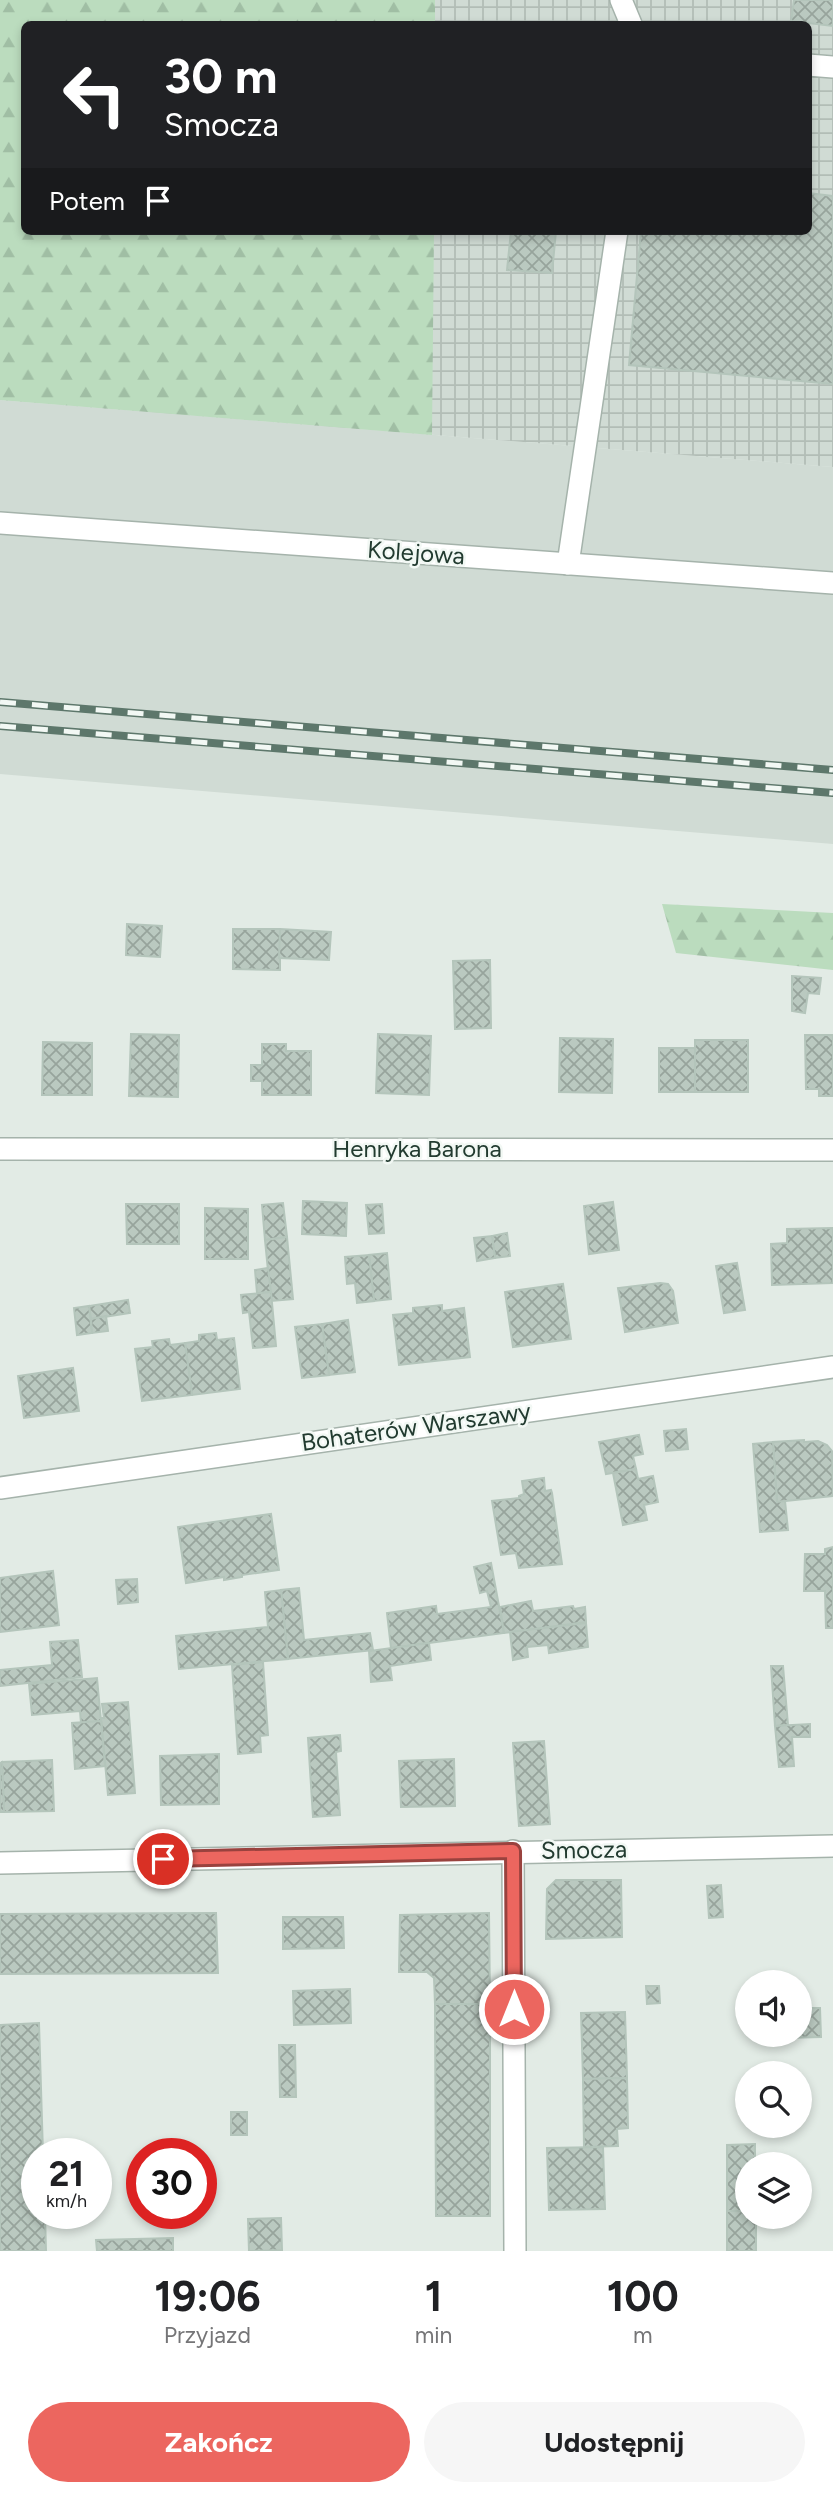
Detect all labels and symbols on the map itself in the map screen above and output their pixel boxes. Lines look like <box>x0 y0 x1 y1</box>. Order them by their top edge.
street label: Kolejowa <box>366 535 466 570</box>
street label: Henryka Barona <box>332 1134 502 1163</box>
street label: Bohaterów Warszawy <box>299 1396 533 1457</box>
pin <box>133 1829 193 1889</box>
street label: Smocza <box>541 1834 627 1865</box>
position arrow <box>477 1972 551 2046</box>
speed limit sign: 30 <box>126 2138 217 2229</box>

